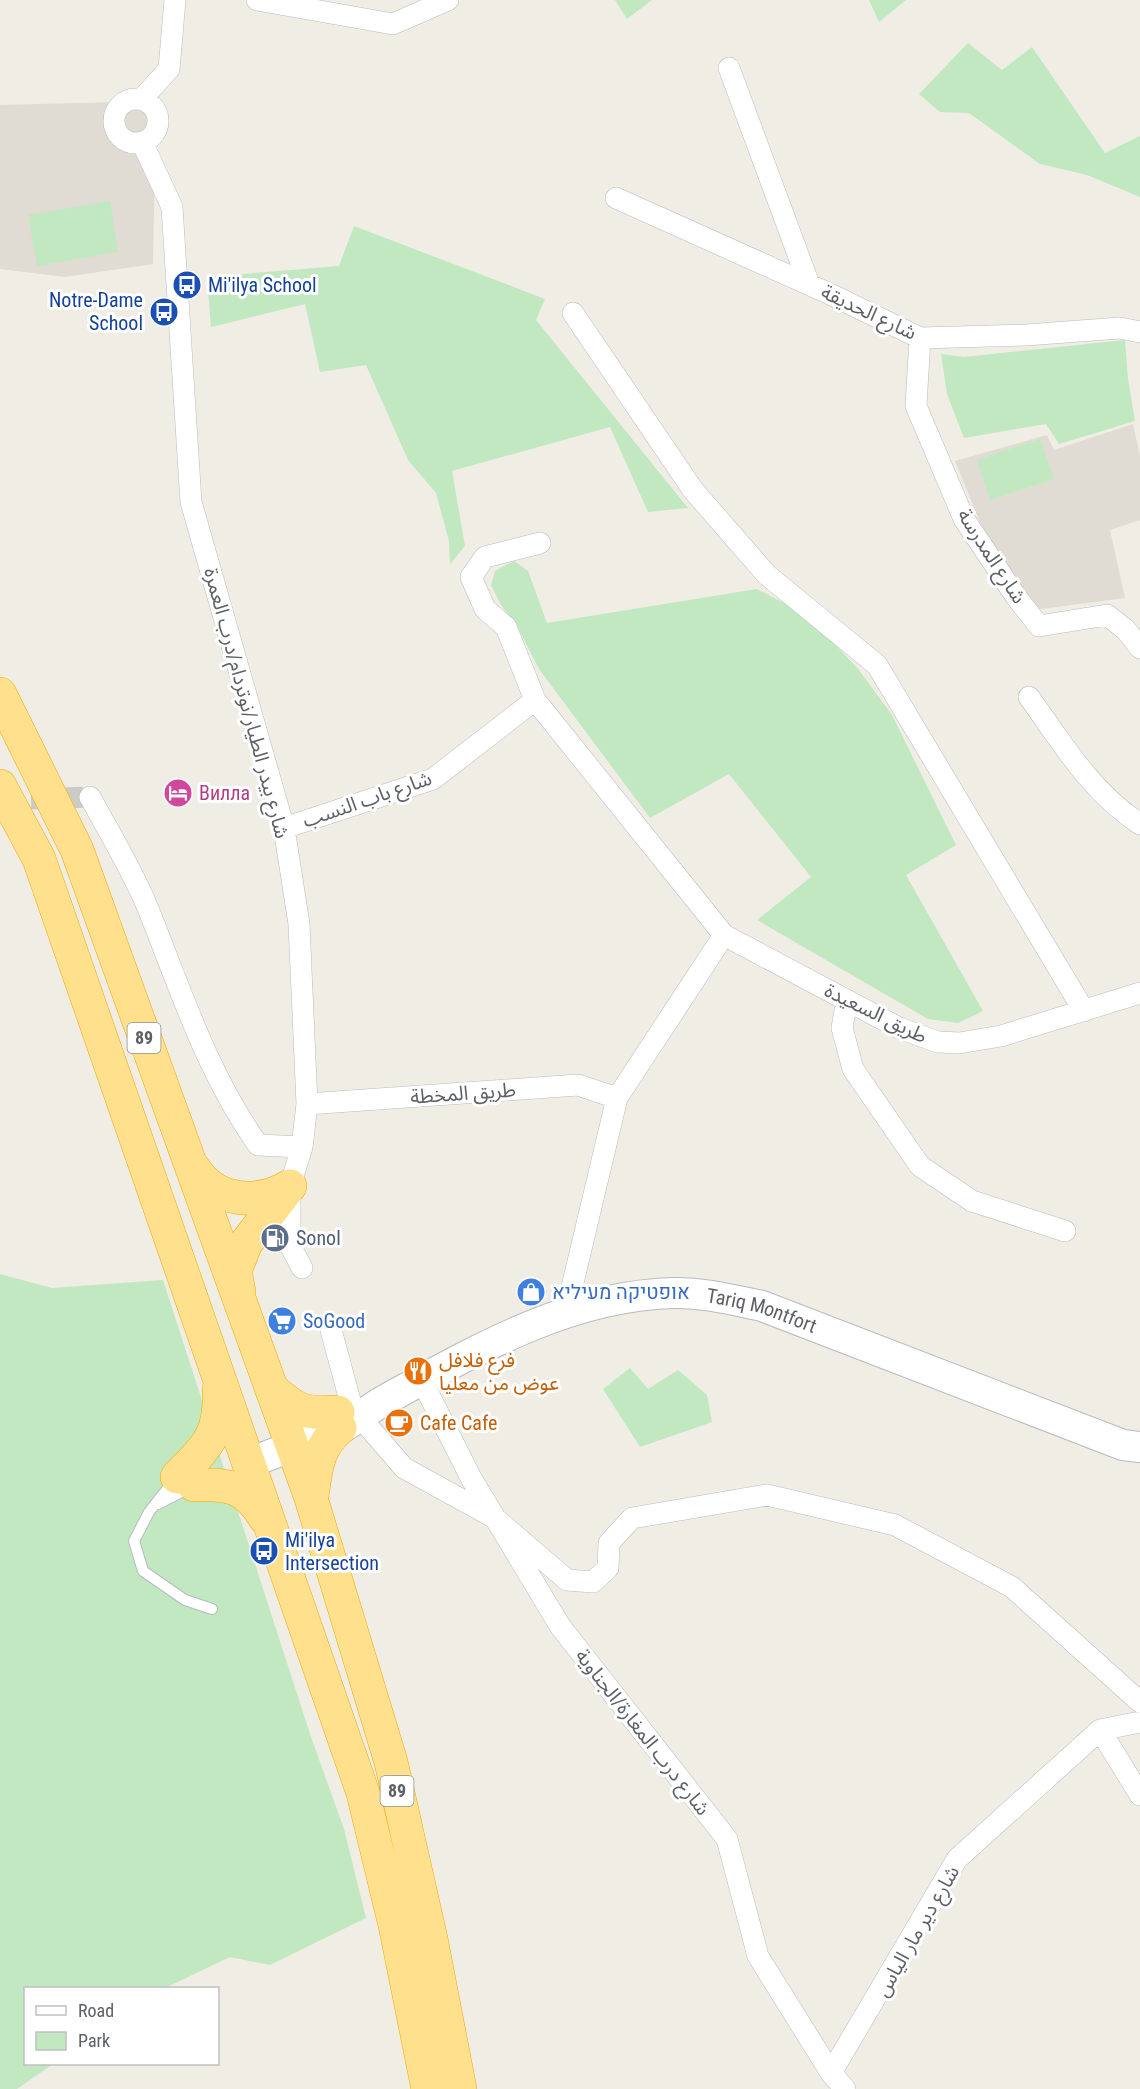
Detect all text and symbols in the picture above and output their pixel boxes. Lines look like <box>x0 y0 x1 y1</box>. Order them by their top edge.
bus stop icon: Mi'ilya School <box>171 269 203 301</box>
place label: Mi'ilya School <box>208 273 317 297</box>
street label: شارع الحديقة <box>816 279 921 347</box>
place label: Notre-Dame School <box>49 288 143 335</box>
bus stop icon: Notre-Dame School <box>148 296 180 328</box>
street label: شارع المدرسة <box>950 504 1031 609</box>
street label: شارع بيدر الطيار/نوتردام/درب العمرة <box>196 565 295 842</box>
street label: شارع باب النسب <box>299 766 436 835</box>
hotel icon: Вилла <box>162 777 194 809</box>
place label: Вилла <box>199 781 250 805</box>
street label: طريق السعيدة <box>820 978 931 1049</box>
road number: 89 <box>128 1023 160 1053</box>
street label: طريق المخطة <box>409 1077 517 1110</box>
fuel station icon: Sonol <box>259 1222 291 1254</box>
place label: Sonol <box>296 1226 341 1250</box>
shop icon: אופטיקה מעיליא <box>515 1276 547 1308</box>
place label: אופטיקה מעיליא <box>552 1280 690 1304</box>
street label: Tariq Montfort <box>705 1283 820 1338</box>
supermarket icon: SoGood <box>266 1305 298 1337</box>
place label: SoGood <box>303 1309 365 1333</box>
place label: فرع فلافل عوض من معليا <box>439 1348 559 1395</box>
restaurant icon: فرع فلافل عوض من معليا <box>402 1355 434 1387</box>
cafe icon: Cafe Cafe <box>383 1407 415 1439</box>
place label: Cafe Cafe <box>420 1411 497 1435</box>
place label: Mi'ilya Intersection <box>285 1528 379 1575</box>
bus stop icon: Mi'ilya Intersection <box>248 1535 280 1567</box>
street label: شارع درب المغارة/الجناوية <box>568 1644 715 1822</box>
road number: 89 <box>380 1776 414 1806</box>
street label: شارع دير مار الياس <box>870 1861 967 2002</box>
legend <box>24 1987 219 2065</box>
text: Road <box>78 2000 114 2021</box>
text: Park <box>78 2030 110 2051</box>

